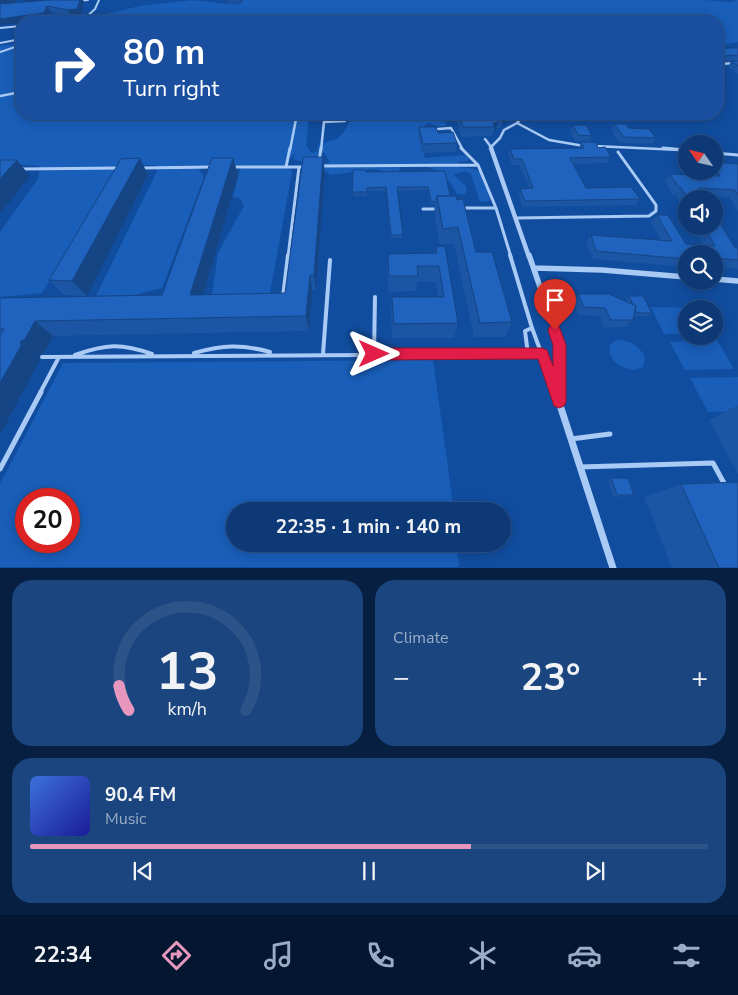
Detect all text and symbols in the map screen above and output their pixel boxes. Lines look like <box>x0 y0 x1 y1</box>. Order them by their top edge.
text: 80 m <box>123 29 205 76</box>
icon: right <box>40 35 105 100</box>
text: Turn right <box>123 74 219 104</box>
north arrow <box>678 135 722 180</box>
map controls <box>678 135 723 345</box>
button: sound <box>678 190 723 235</box>
button: search <box>678 245 723 290</box>
pin <box>534 279 576 330</box>
icon: arrive <box>541 286 569 314</box>
button: layers <box>678 300 723 345</box>
position arrow <box>347 327 399 379</box>
speed limit sign: 20 <box>15 488 80 553</box>
text: 22:35 · 1 min · 140 m <box>276 514 461 540</box>
text: Climate <box>393 627 448 649</box>
text: 13 <box>156 636 219 707</box>
text: 23° <box>520 652 581 703</box>
text: − <box>393 659 410 697</box>
text: + <box>691 659 708 697</box>
text: km/h <box>168 697 207 721</box>
text: 90.4 FM <box>105 782 176 808</box>
text: Music <box>105 808 146 830</box>
icon: previous <box>129 857 157 885</box>
icon: pause <box>355 857 383 885</box>
icon: next <box>581 857 609 885</box>
icon: directions <box>159 938 194 973</box>
icon: music <box>261 938 296 973</box>
icon: phone <box>363 938 398 973</box>
icon: climate <box>465 938 500 973</box>
icon: car <box>567 938 602 973</box>
icon: filters <box>669 938 704 973</box>
text: 22:34 <box>34 940 92 970</box>

